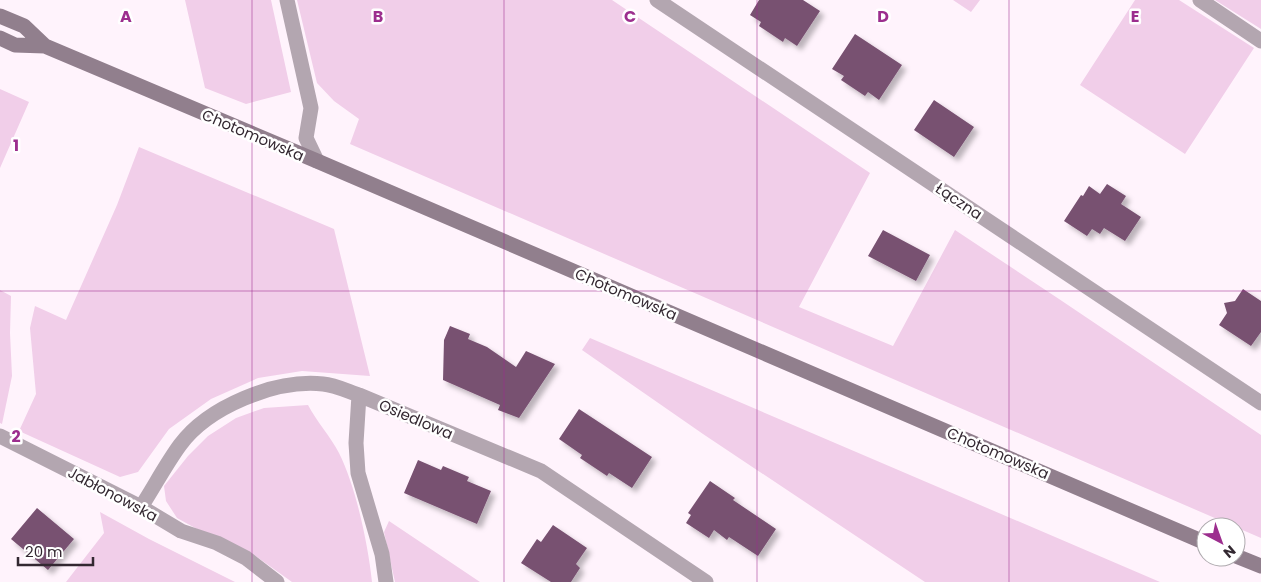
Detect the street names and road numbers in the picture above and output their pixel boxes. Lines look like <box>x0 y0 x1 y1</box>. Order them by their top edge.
street label: Chotomowska <box>199 104 307 166</box>
street label: Łączna <box>931 178 987 224</box>
street label: Chotomowska <box>572 263 680 325</box>
street label: Osiedlowa <box>376 394 456 444</box>
street label: Chotomowska <box>944 422 1052 484</box>
street label: Jabłonowska <box>64 462 162 526</box>

